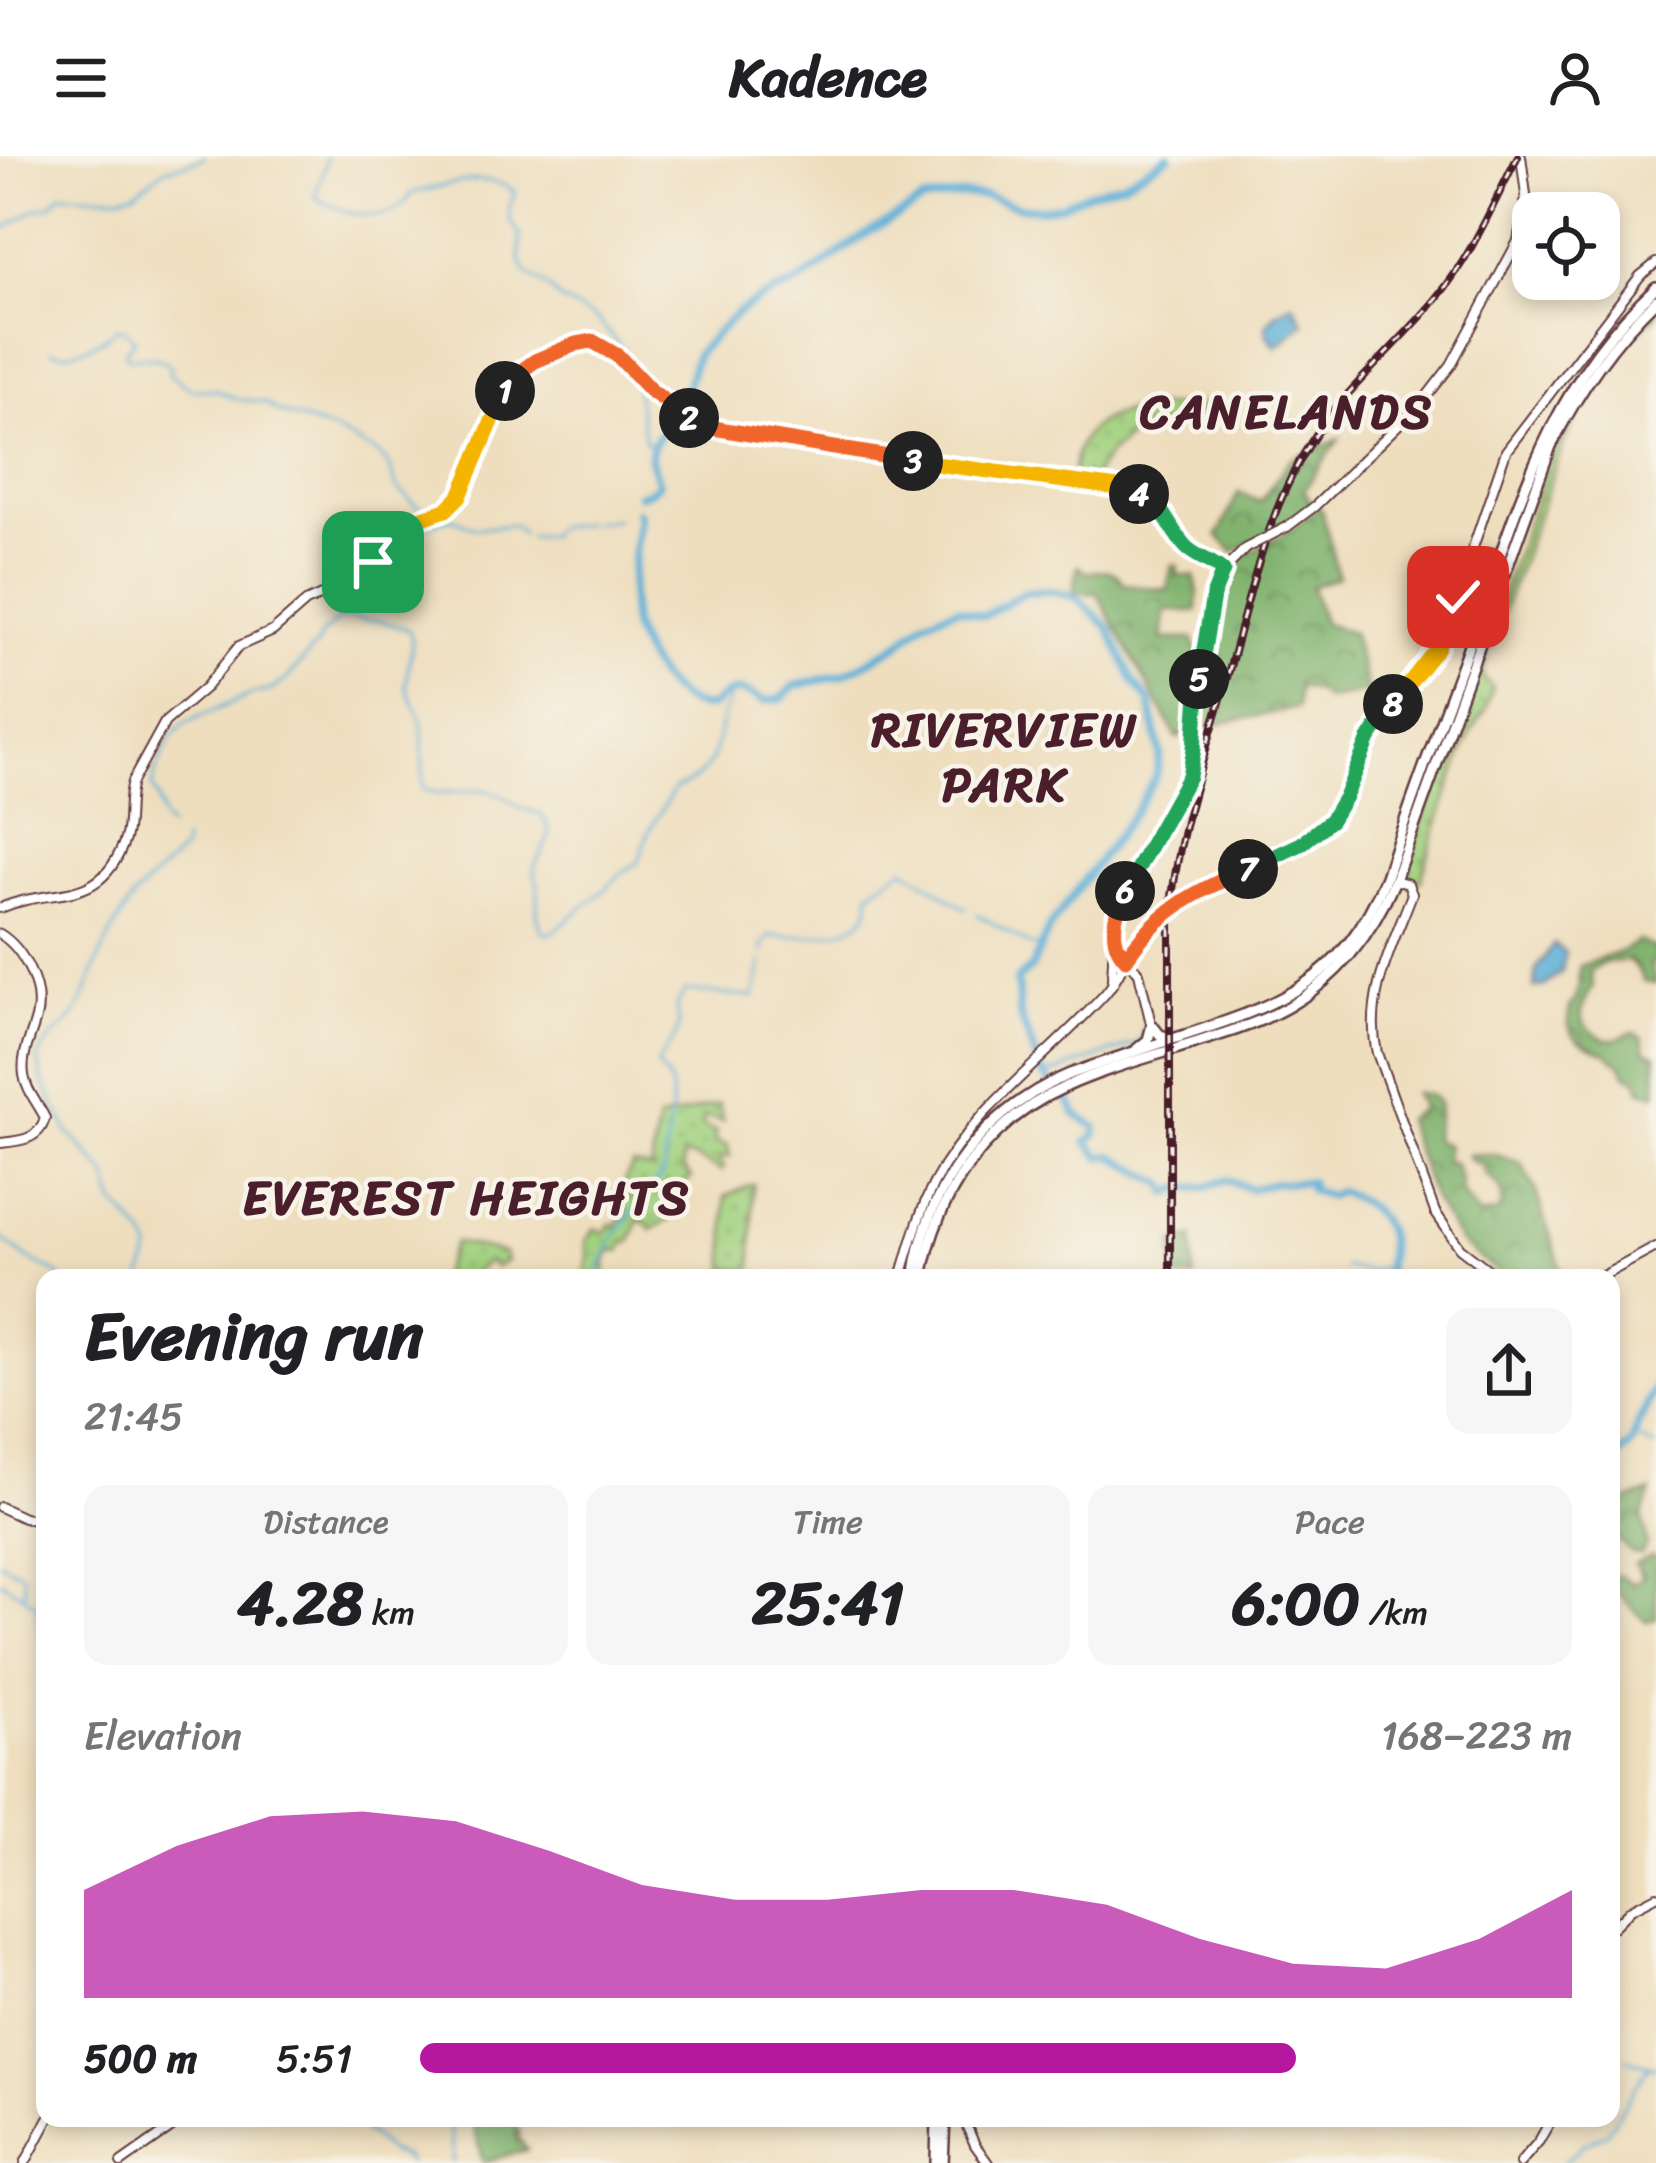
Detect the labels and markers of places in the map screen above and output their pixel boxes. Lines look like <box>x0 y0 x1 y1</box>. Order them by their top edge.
pin: 1 <box>475 361 535 421</box>
pin: 2 <box>659 388 719 448</box>
pin: 3 <box>883 431 943 491</box>
pin: 4 <box>1109 464 1169 524</box>
pin <box>322 511 424 613</box>
pin <box>1407 546 1509 648</box>
pin: 5 <box>1169 649 1229 709</box>
pin: 8 <box>1363 674 1423 734</box>
pin: 7 <box>1218 839 1278 899</box>
pin: 6 <box>1095 861 1155 921</box>

